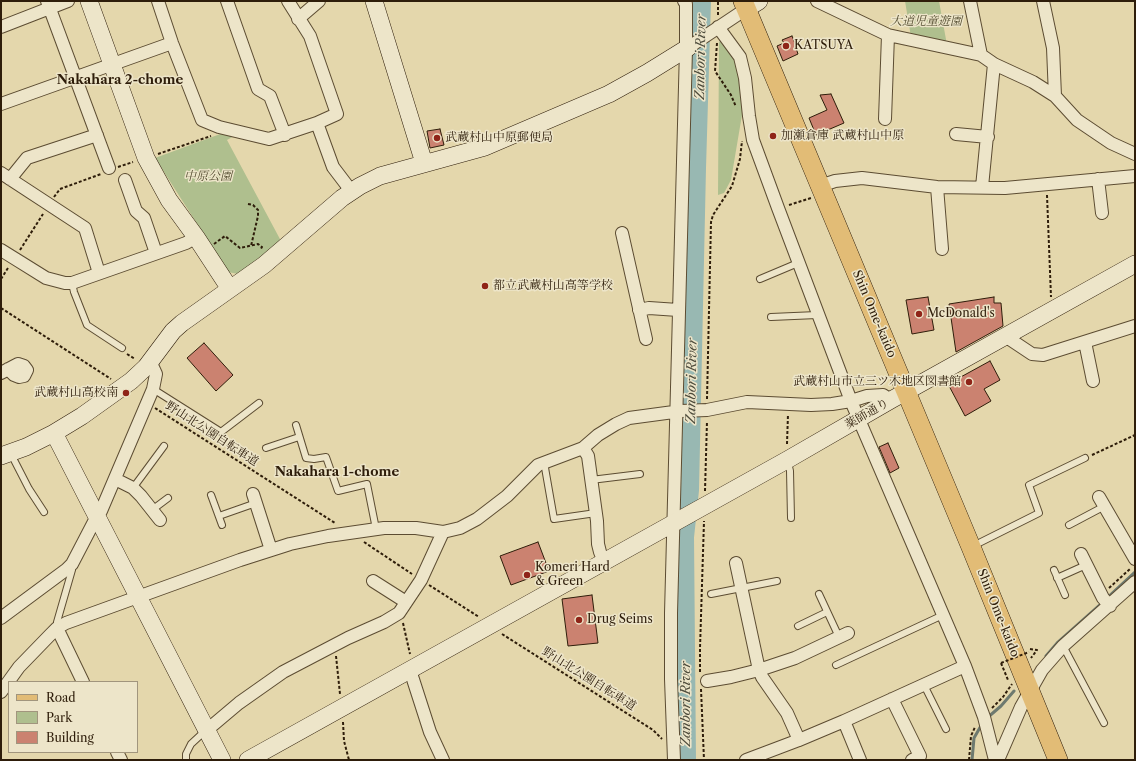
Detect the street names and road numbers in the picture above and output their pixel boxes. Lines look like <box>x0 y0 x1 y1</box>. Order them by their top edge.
street label: Shin Ome-kaido <box>849 268 899 360</box>
street label: 薬師通り <box>843 396 891 432</box>
street label: 野山北公園自転車道 <box>163 399 261 469</box>
street label: Shin Ome-kaido <box>974 567 1022 659</box>
street label: 野山北公園自転車道 <box>539 644 639 714</box>

